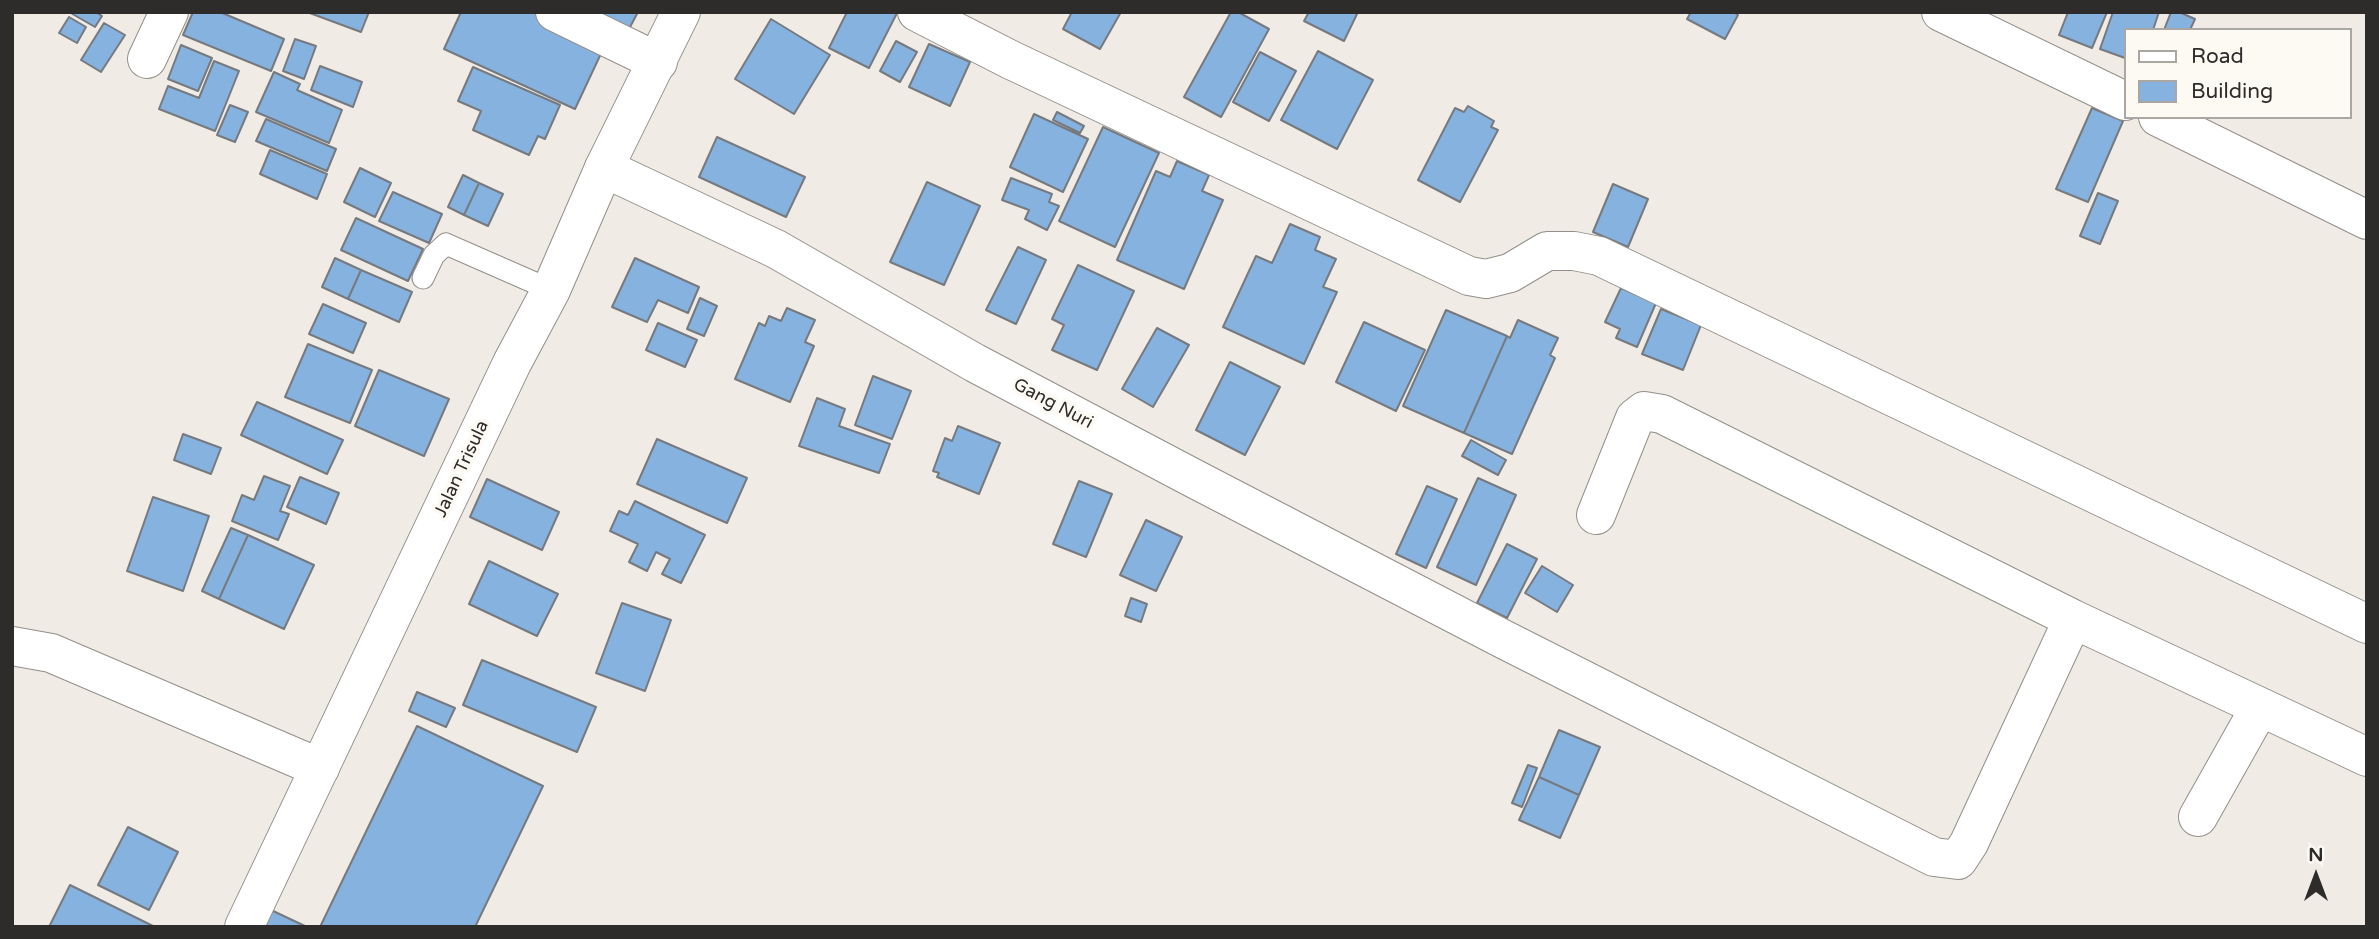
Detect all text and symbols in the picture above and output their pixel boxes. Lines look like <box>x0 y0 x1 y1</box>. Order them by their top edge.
legend <box>2124 28 2351 119</box>
text: Road <box>2191 44 2244 69</box>
text: Building <box>2191 79 2273 104</box>
street label: Gang Nuri <box>1009 374 1097 434</box>
street label: Jalan Trisula <box>430 417 494 521</box>
north arrow <box>2281 841 2351 911</box>
text: N <box>2308 844 2324 866</box>

